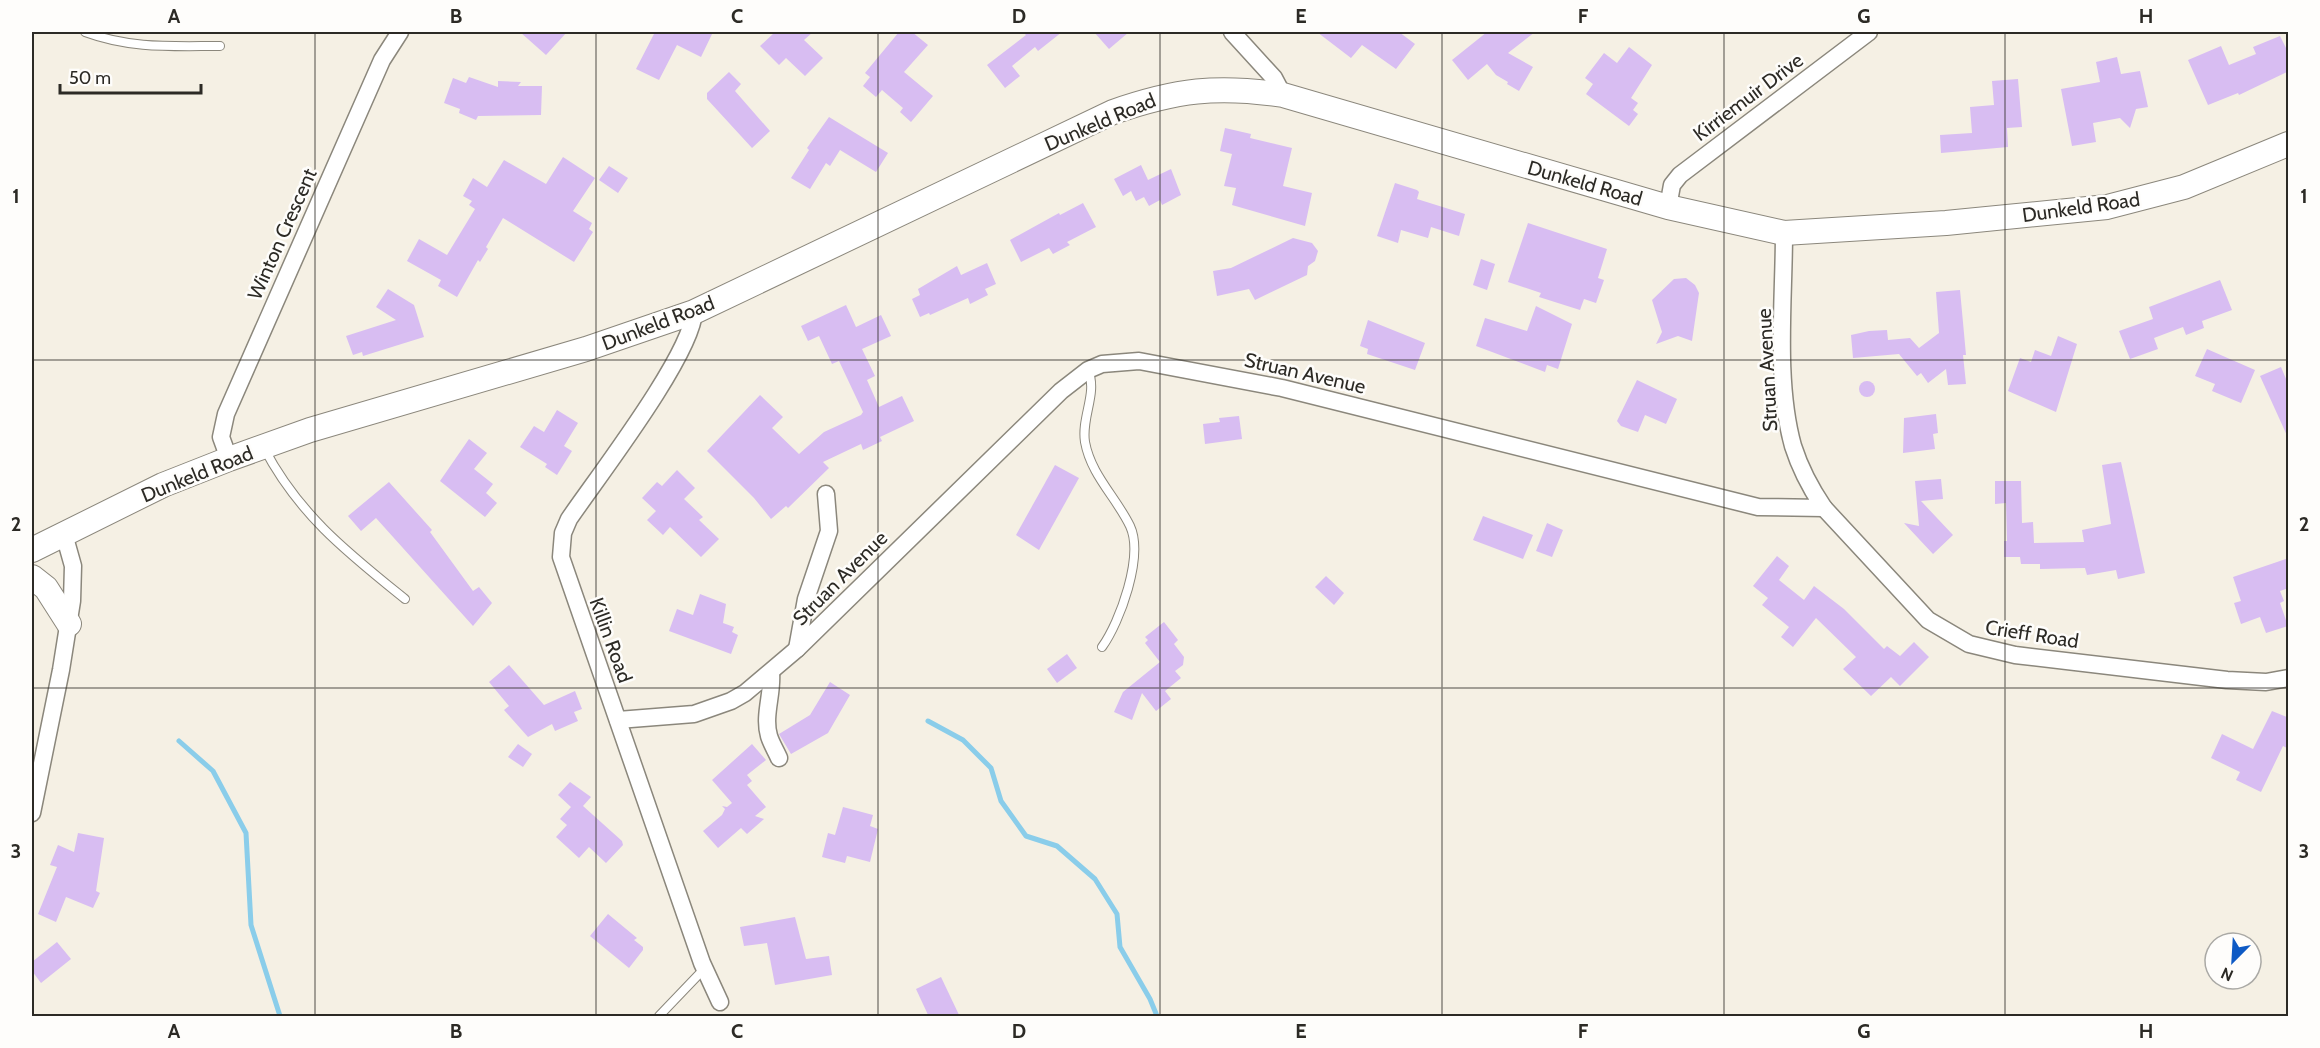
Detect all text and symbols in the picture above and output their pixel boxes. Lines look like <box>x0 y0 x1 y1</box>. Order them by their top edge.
text: A <box>168 4 181 28</box>
text: B <box>450 4 462 28</box>
text: C <box>731 4 743 28</box>
text: D <box>1012 4 1026 28</box>
text: E <box>1295 4 1307 28</box>
text: F <box>1578 4 1589 28</box>
text: G <box>1857 4 1871 28</box>
text: H <box>2139 4 2153 28</box>
street label: Kirriemuir Drive <box>1688 48 1808 146</box>
scale bar <box>60 57 201 95</box>
text: 50 m <box>69 67 111 89</box>
street label: Dunkeld Road <box>1041 88 1159 156</box>
street label: Dunkeld Road <box>1525 155 1645 211</box>
street label: Winton Crescent <box>242 164 322 303</box>
text: 1 <box>12 184 20 208</box>
text: 1 <box>2300 184 2308 208</box>
street label: Dunkeld Road <box>2021 187 2141 227</box>
street label: Dunkeld Road <box>598 291 718 355</box>
street label: Struan Avenue <box>1752 308 1782 432</box>
street label: Struan Avenue <box>1242 347 1368 399</box>
street label: Dunkeld Road <box>138 441 256 507</box>
text: 2 <box>11 512 21 536</box>
text: 2 <box>2299 512 2309 536</box>
street label: Struan Avenue <box>788 526 892 630</box>
street label: Killin Road <box>585 594 637 686</box>
street label: Crieff Road <box>1984 615 2080 653</box>
text: 3 <box>11 839 21 863</box>
text: 3 <box>2299 839 2309 863</box>
north arrow <box>2203 931 2263 991</box>
text: N <box>2218 963 2236 985</box>
text: A <box>168 1019 181 1043</box>
text: B <box>450 1019 462 1043</box>
text: C <box>731 1019 743 1043</box>
text: D <box>1012 1019 1026 1043</box>
text: E <box>1295 1019 1307 1043</box>
text: F <box>1578 1019 1589 1043</box>
text: G <box>1857 1019 1871 1043</box>
text: H <box>2139 1019 2153 1043</box>

